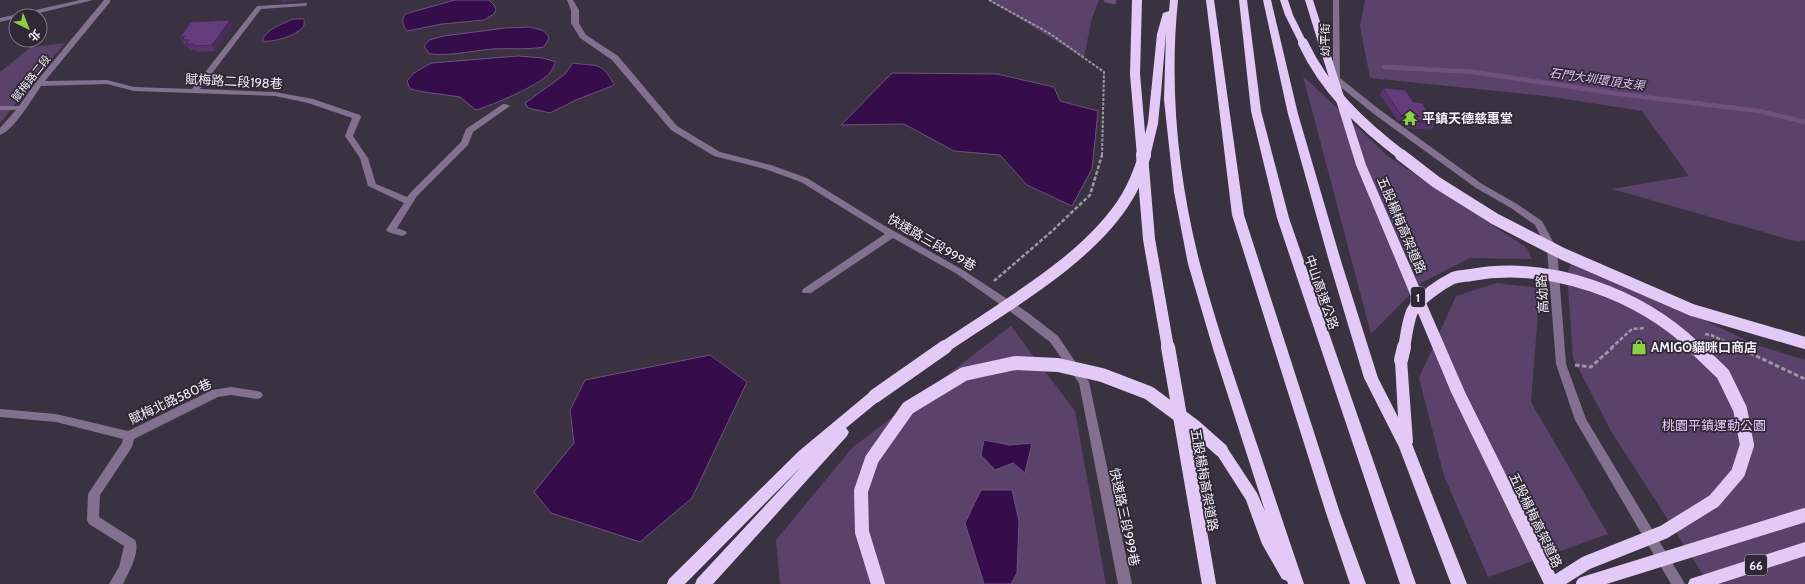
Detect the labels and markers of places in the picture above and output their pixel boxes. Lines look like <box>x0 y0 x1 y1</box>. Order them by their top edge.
temple icon: 平鎮天德慈惠堂 <box>1401 109 1419 127</box>
place label: 平鎮天德慈惠堂 <box>1422 110 1513 126</box>
shop icon: AMIGO貓咪口商店 <box>1630 338 1648 356</box>
place label: AMIGO貓咪口商店 <box>1651 339 1757 355</box>

